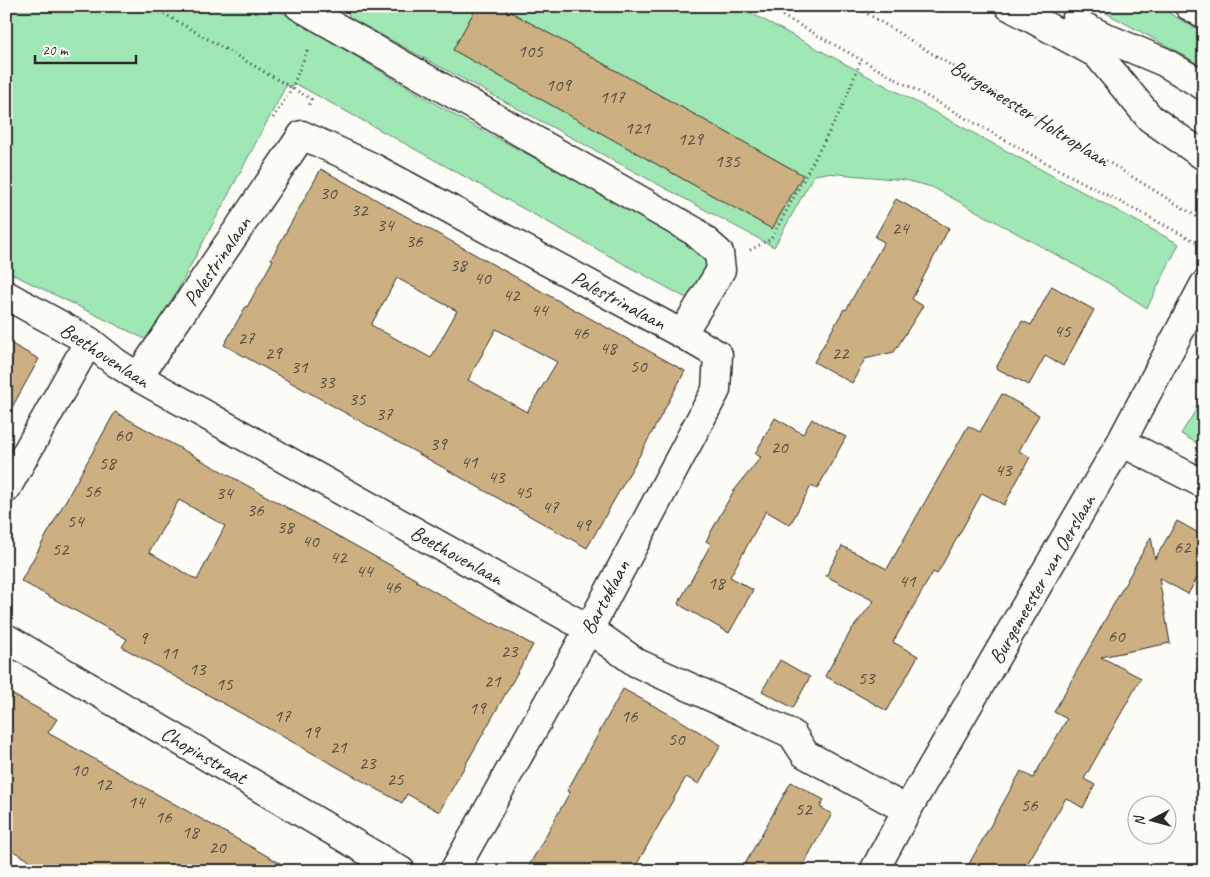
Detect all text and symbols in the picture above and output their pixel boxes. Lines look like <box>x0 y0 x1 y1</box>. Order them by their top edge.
scale bar <box>35 32 136 64</box>
house number: 105 <box>517 39 544 63</box>
text: 20 m <box>42 41 69 60</box>
street label: Burgemeester Holtroplaan <box>946 54 1115 173</box>
house number: 109 <box>545 73 572 97</box>
house number: 117 <box>599 85 626 109</box>
house number: 121 <box>624 116 651 140</box>
house number: 129 <box>677 127 704 151</box>
house number: 135 <box>714 149 741 173</box>
house number: 30 <box>319 181 338 205</box>
house number: 32 <box>350 198 369 222</box>
street label: Palestrinalaan <box>178 211 257 311</box>
house number: 34 <box>376 213 396 237</box>
house number: 24 <box>891 216 911 240</box>
house number: 36 <box>405 229 424 253</box>
house number: 38 <box>449 253 469 277</box>
street label: Palestrinalaan <box>568 264 671 336</box>
house number: 40 <box>473 266 492 290</box>
house number: 42 <box>502 283 521 307</box>
house number: 44 <box>530 298 550 322</box>
street label: Beethovenlaan <box>55 316 156 394</box>
house number: 45 <box>1053 319 1072 343</box>
house number: 46 <box>571 321 590 345</box>
house number: 27 <box>237 326 256 350</box>
house number: 48 <box>599 336 619 360</box>
house number: 29 <box>264 341 283 365</box>
house number: 22 <box>831 341 850 365</box>
house number: 50 <box>629 354 648 378</box>
house number: 31 <box>290 355 309 379</box>
house number: 33 <box>317 370 336 394</box>
house number: 35 <box>348 387 367 411</box>
house number: 37 <box>375 402 394 426</box>
house number: 60 <box>114 423 133 447</box>
house number: 39 <box>429 432 448 456</box>
house number: 20 <box>770 435 789 459</box>
house number: 41 <box>460 450 479 474</box>
house number: 58 <box>98 451 118 475</box>
house number: 43 <box>994 458 1013 482</box>
house number: 43 <box>487 465 506 489</box>
house number: 56 <box>83 479 102 503</box>
house number: 45 <box>514 480 533 504</box>
house number: 34 <box>215 481 235 505</box>
street label: Burgemeester van Oerslaan <box>983 488 1102 668</box>
house number: 47 <box>541 495 560 519</box>
house number: 36 <box>246 498 265 522</box>
house number: 54 <box>66 509 86 533</box>
house number: 49 <box>573 513 592 537</box>
house number: 38 <box>276 515 296 539</box>
street label: Beethovenlaan <box>406 519 509 592</box>
house number: 40 <box>301 529 320 553</box>
house number: 62 <box>1173 535 1192 559</box>
house number: 52 <box>51 537 70 561</box>
house number: 42 <box>329 545 348 569</box>
street label: Bartoklaan <box>575 555 636 639</box>
house number: 44 <box>355 559 375 583</box>
house number: 41 <box>898 569 917 593</box>
house number: 18 <box>707 571 727 595</box>
house number: 46 <box>383 575 402 599</box>
house number: 60 <box>1107 624 1126 648</box>
house number: 9 <box>139 626 149 650</box>
house number: 23 <box>500 639 519 663</box>
house number: 11 <box>160 641 179 665</box>
house number: 13 <box>188 657 207 681</box>
house number: 53 <box>857 666 876 690</box>
house number: 21 <box>483 669 502 693</box>
house number: 15 <box>215 672 234 696</box>
house number: 19 <box>468 696 487 720</box>
house number: 17 <box>273 704 292 728</box>
house number: 16 <box>620 704 639 728</box>
street label: Chopinstraat <box>156 720 253 791</box>
house number: 19 <box>302 720 321 744</box>
house number: 50 <box>667 727 686 751</box>
house number: 21 <box>329 735 348 759</box>
house number: 23 <box>358 751 377 775</box>
house number: 10 <box>70 758 89 782</box>
house number: 25 <box>386 767 405 791</box>
house number: 12 <box>94 772 113 796</box>
house number: 14 <box>127 790 147 814</box>
house number: 56 <box>1020 793 1039 817</box>
north arrow <box>1128 794 1178 844</box>
house number: 52 <box>794 797 813 821</box>
house number: 16 <box>154 805 173 829</box>
text: N <box>1130 814 1148 827</box>
house number: 18 <box>181 820 201 844</box>
house number: 20 <box>208 835 227 859</box>

